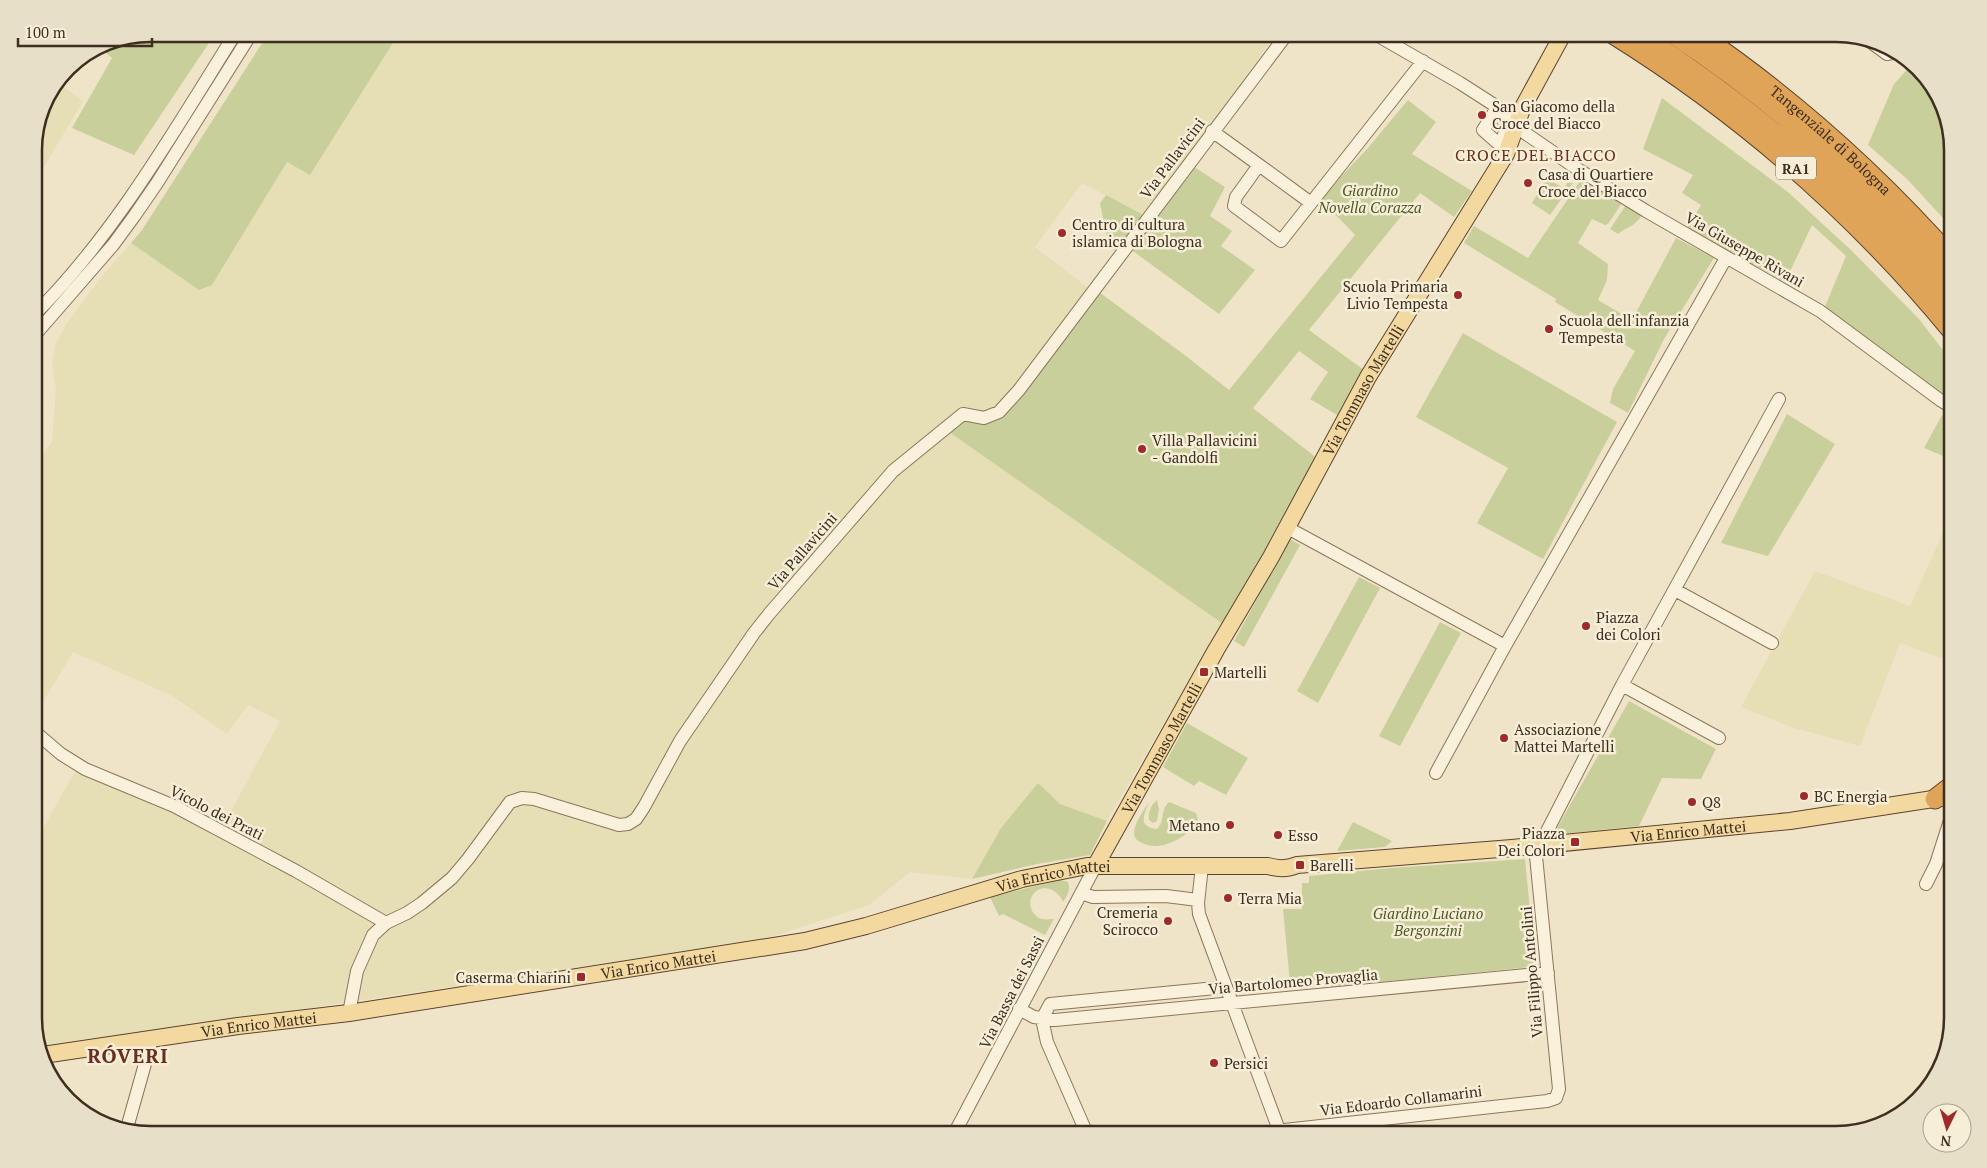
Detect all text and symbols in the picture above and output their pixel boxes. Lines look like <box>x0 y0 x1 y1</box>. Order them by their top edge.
scale bar <box>18 15 151 47</box>
text: 100 m <box>25 22 66 42</box>
street label: Tangenziale di Bologna <box>1766 81 1896 199</box>
place label: San Giacomo della Croce del Biacco <box>1492 96 1615 133</box>
marker: San Giacomo della Croce del Biacco <box>1476 109 1488 121</box>
street label: Via Pallavicini <box>1135 114 1209 202</box>
district label: CROCE DEL BIACCO <box>1455 144 1617 166</box>
road number: RA1 <box>1776 156 1816 180</box>
place label: Casa di Quartiere Croce del Biacco <box>1538 164 1653 201</box>
marker: Casa di Quartiere Croce del Biacco <box>1522 177 1534 189</box>
park label: Giardino Novella Corazza <box>1317 180 1422 217</box>
street label: Via Giuseppe Rivani <box>1682 207 1808 291</box>
place label: Centro di cultura islamica di Bologna <box>1072 214 1202 251</box>
marker: Centro di cultura islamica di Bologna <box>1056 227 1068 239</box>
place label: Scuola Primaria Livio Tempesta <box>1343 276 1448 313</box>
marker: Scuola Primaria Livio Tempesta <box>1452 289 1464 301</box>
place label: Scuola dell'infanzia Tempesta <box>1559 310 1690 347</box>
street label: Via Tommaso Martelli <box>1318 321 1408 459</box>
marker: Scuola dell'infanzia Tempesta <box>1543 323 1555 335</box>
place label: Villa Pallavicini - Gandolfi <box>1152 430 1257 467</box>
marker: Villa Pallavicini - Gandolfi <box>1136 443 1148 455</box>
street label: Via Pallavicini <box>763 508 841 594</box>
place label: Piazza dei Colori <box>1596 607 1661 644</box>
marker: Piazza dei Colori <box>1580 620 1592 632</box>
place label: Martelli <box>1214 662 1267 682</box>
marker: Martelli <box>1198 666 1210 678</box>
street label: Via Tommaso Martelli <box>1117 679 1206 817</box>
place label: Associazione Mattei Martelli <box>1514 719 1614 756</box>
marker: Associazione Mattei Martelli <box>1498 732 1510 744</box>
street label: Vicolo dei Prati <box>167 780 267 844</box>
place label: BC Energia <box>1814 786 1888 806</box>
marker: BC Energia <box>1798 790 1810 802</box>
place label: Q8 <box>1702 792 1721 812</box>
marker: Q8 <box>1686 796 1698 808</box>
place label: Metano <box>1169 815 1220 835</box>
street label: Via Enrico Mattei <box>1629 815 1747 846</box>
marker: Metano <box>1224 819 1236 831</box>
place label: Piazza Dei Colori <box>1498 823 1565 860</box>
place label: Esso <box>1288 825 1318 845</box>
marker: Esso <box>1272 829 1284 841</box>
marker: Piazza Dei Colori <box>1569 836 1581 848</box>
place label: Barelli <box>1310 855 1354 875</box>
street label: Via Enrico Mattei <box>994 856 1111 896</box>
marker: Barelli <box>1294 859 1306 871</box>
place label: Terra Mia <box>1238 888 1302 908</box>
marker: Terra Mia <box>1222 892 1234 904</box>
place label: Cremeria Scirocco <box>1097 902 1158 939</box>
park label: Giardino Luciano Bergonzini <box>1373 903 1484 940</box>
street label: Via Filippo Antolini <box>1515 905 1547 1039</box>
marker: Cremeria Scirocco <box>1162 915 1174 927</box>
street label: Via Bassa dei Sassi <box>974 932 1048 1052</box>
street label: Via Enrico Mattei <box>599 945 717 983</box>
street label: Via Bartolomeo Provaglia <box>1207 964 1379 998</box>
place label: Caserma Chiarini <box>456 967 571 987</box>
marker: Caserma Chiarini <box>575 971 587 983</box>
street label: Via Enrico Mattei <box>200 1007 318 1041</box>
district label: RÓVERI <box>87 1042 169 1069</box>
place label: Persici <box>1224 1053 1268 1073</box>
marker: Persici <box>1208 1057 1220 1069</box>
street label: Via Edoardo Collamarini <box>1319 1080 1483 1120</box>
north arrow <box>1922 1103 1972 1153</box>
text: N <box>1939 1131 1952 1151</box>

